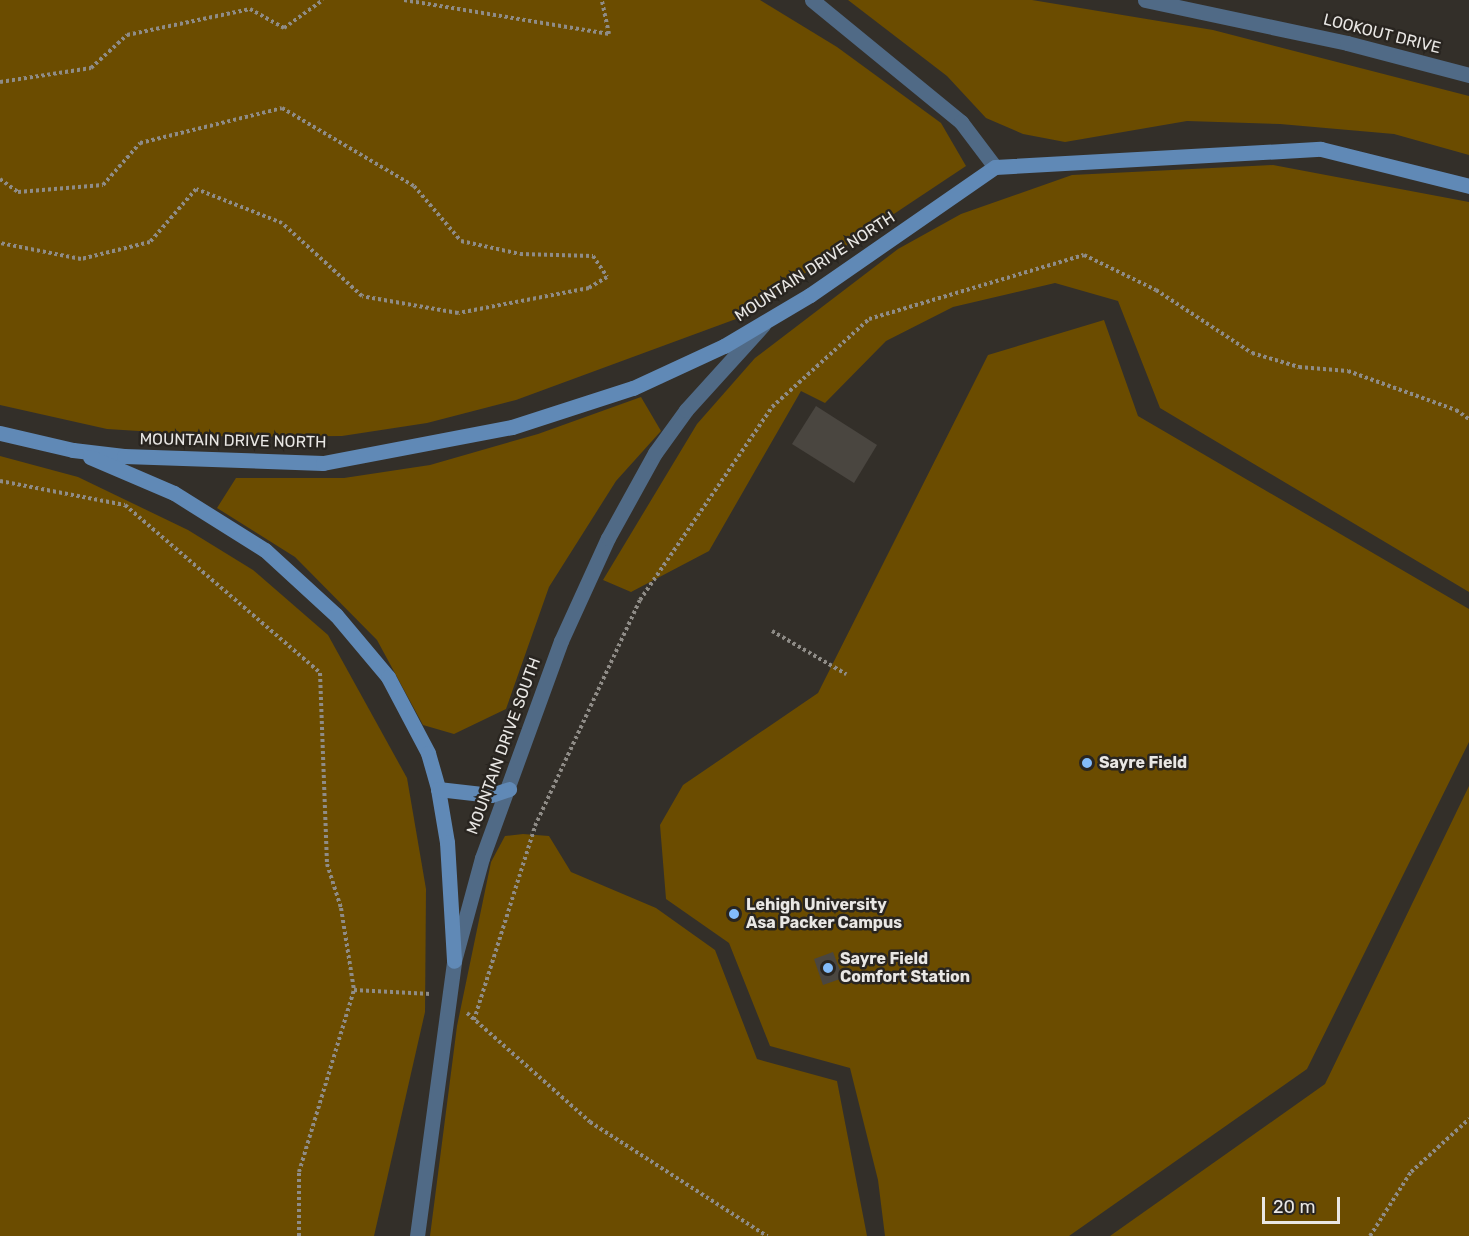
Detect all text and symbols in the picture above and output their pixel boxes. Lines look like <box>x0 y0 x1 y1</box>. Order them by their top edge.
street label: LOOKOUT DRIVE <box>1321 10 1443 58</box>
street label: MOUNTAIN DRIVE NORTH <box>731 208 899 326</box>
street label: MOUNTAIN DRIVE NORTH <box>139 430 327 452</box>
street label: MOUNTAIN DRIVE SOUTH <box>463 655 545 837</box>
place label: Sayre Field <box>1099 753 1187 773</box>
marker: Sayre Field <box>1080 756 1094 770</box>
place label: Lehigh University Asa Packer Campus <box>746 895 902 933</box>
marker: Lehigh University Asa Packer Campus <box>727 907 741 921</box>
place label: Sayre Field Comfort Station <box>840 949 970 987</box>
marker: Sayre Field Comfort Station <box>821 961 835 975</box>
scale bar <box>1265 1185 1343 1223</box>
text: 20 m <box>1273 1196 1315 1218</box>

